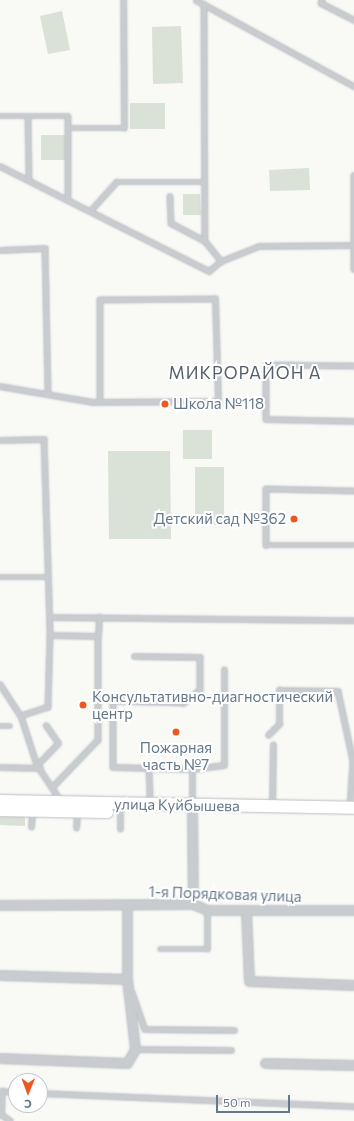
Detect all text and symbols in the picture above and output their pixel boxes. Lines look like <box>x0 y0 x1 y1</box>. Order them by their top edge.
district label: МИКРОРАЙОН А <box>169 363 321 383</box>
place label: Школа №118 <box>173 395 264 413</box>
marker: Школа №118 <box>160 399 170 409</box>
place label: Детский сад №362 <box>153 510 286 528</box>
marker: Детский сад №362 <box>289 514 299 524</box>
place label: Консультативно-диагностический центр <box>92 687 333 722</box>
marker: Консультативно-диагностический центр <box>77 699 89 711</box>
marker: Пожарная часть №7 <box>171 727 181 737</box>
place label: Пожарная часть №7 <box>140 738 212 773</box>
street label: улица Куйбышева <box>114 795 240 815</box>
street label: 1-я Порядковая улица <box>148 882 302 906</box>
north arrow <box>8 1073 48 1113</box>
scale bar <box>218 1087 292 1113</box>
text: 50 m <box>223 1095 251 1109</box>
text: С <box>24 1098 32 1111</box>

